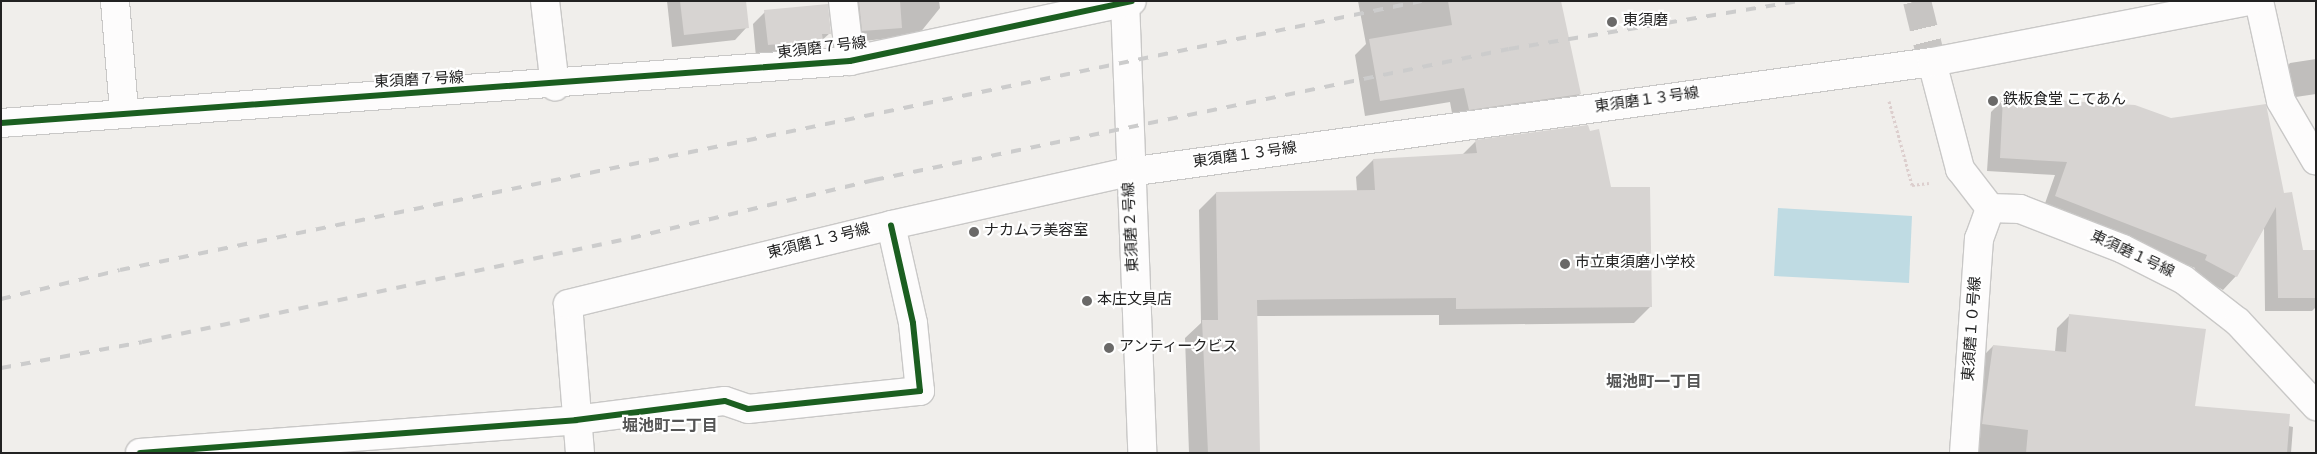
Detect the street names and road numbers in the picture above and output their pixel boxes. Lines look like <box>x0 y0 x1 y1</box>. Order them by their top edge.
street label: 東須磨７号線 <box>776 35 868 63</box>
street label: 東須磨７号線 <box>374 70 464 92</box>
street label: 東須磨１３号線 <box>1594 85 1700 117</box>
street label: 東須磨１３号線 <box>1192 140 1298 172</box>
street label: 東須磨２号線 <box>1121 182 1143 272</box>
street label: 東須磨１３号線 <box>766 221 872 263</box>
street label: 東須磨１号線 <box>2087 228 2177 282</box>
street label: 東須磨１０号線 <box>1960 276 1986 382</box>

